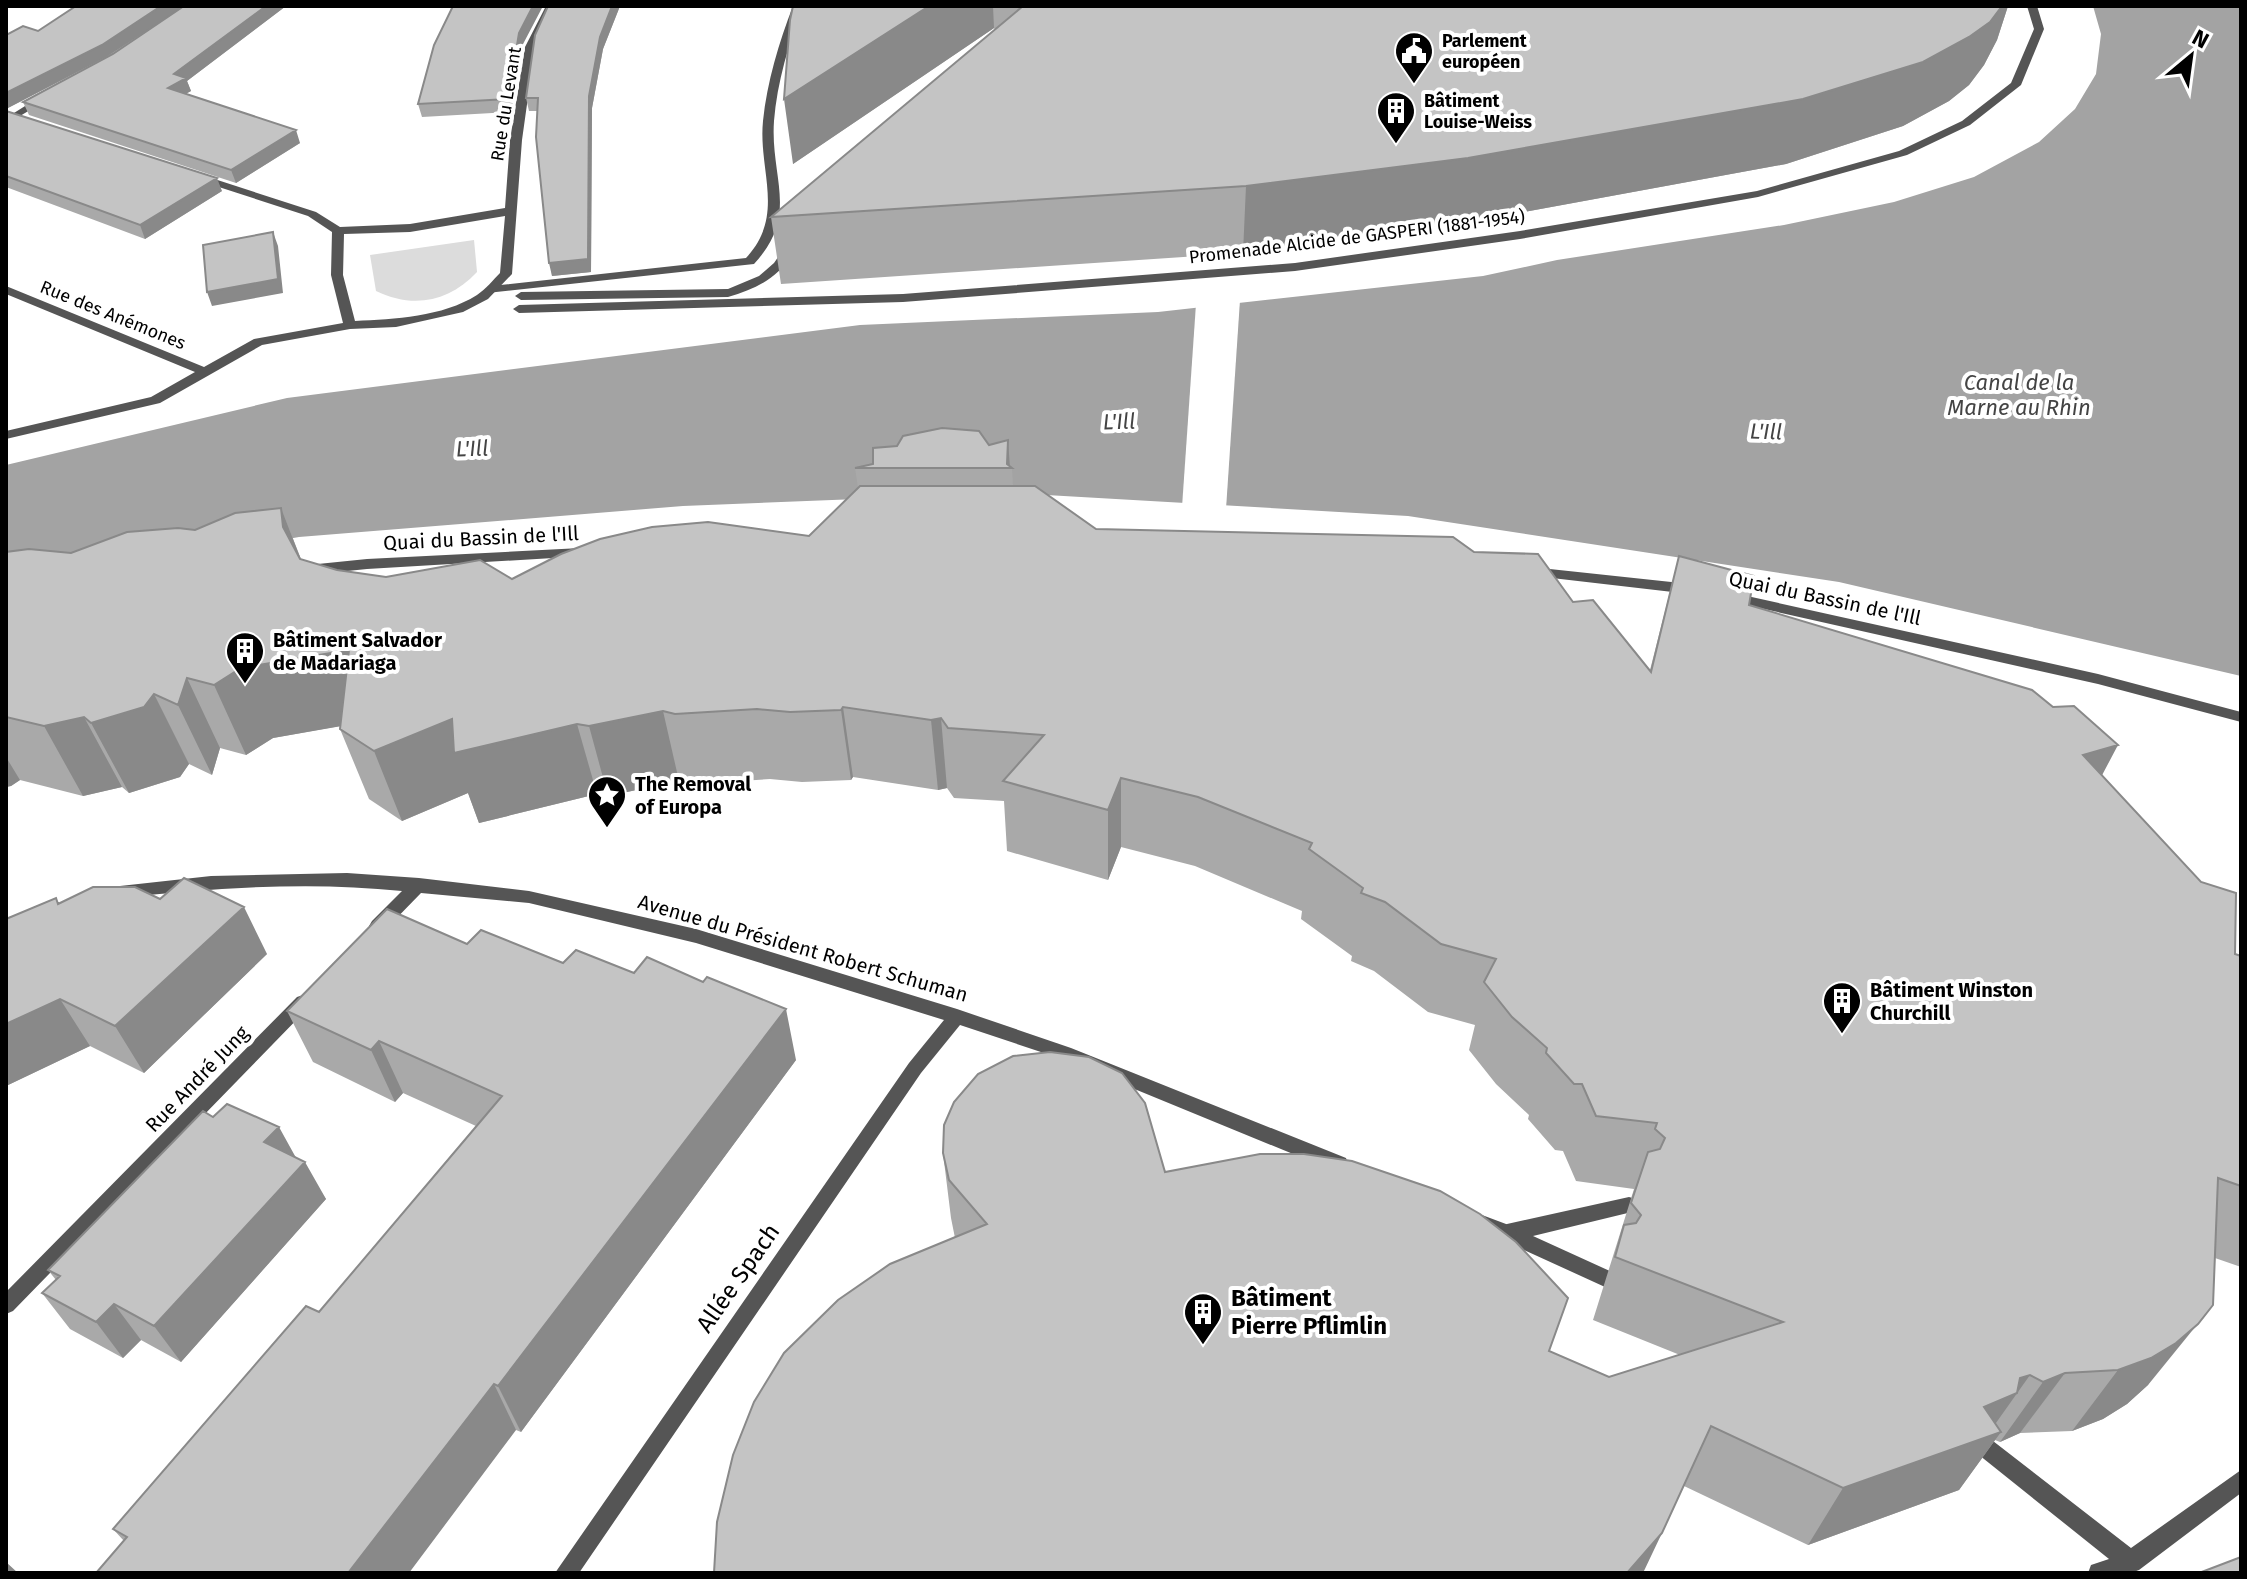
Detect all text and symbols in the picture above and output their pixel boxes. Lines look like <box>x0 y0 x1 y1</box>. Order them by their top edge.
north arrow <box>2151 16 2231 96</box>
text: N <box>2188 24 2213 54</box>
public building icon: Parlement européen <box>1393 30 1435 85</box>
place label: Parlement européen <box>1442 30 1528 73</box>
street label: Rue du Levant <box>486 45 526 163</box>
building icon: Bâtiment Louise-Weiss <box>1375 90 1417 145</box>
place label: Bâtiment Louise-Weiss <box>1424 90 1532 133</box>
street label: Promenade Alcide de GASPERI (1881-1954) <box>1188 205 1526 269</box>
street label: Rue des Anémones <box>37 276 189 354</box>
water label: Canal de la Marne au Rhin <box>1947 369 2091 421</box>
water label: L'Ill <box>1102 407 1136 436</box>
water label: L'Ill <box>1749 417 1783 446</box>
water label: L'Ill <box>455 434 489 463</box>
street label: Quai du Bassin de l'Ill <box>383 521 580 555</box>
street label: Quai du Bassin de l'Ill <box>1727 566 1923 630</box>
place label: Bâtiment Salvador de Madariaga <box>273 628 443 675</box>
building icon: Bâtiment Salvador de Madariaga <box>224 630 266 685</box>
place label: The Removal of Europa <box>635 772 751 819</box>
place icon: The Removal of Europa <box>586 774 628 829</box>
street label: Avenue du Président Robert Schuman <box>635 889 971 1007</box>
place label: Bâtiment Winston Churchill <box>1870 978 2033 1025</box>
building icon: Bâtiment Winston Churchill <box>1821 980 1863 1035</box>
street label: Rue André Jung <box>140 1021 254 1137</box>
street label: Allée Spach <box>690 1218 786 1338</box>
place label: Bâtiment Pierre Pflimlin <box>1231 1284 1387 1340</box>
building icon: Bâtiment Pierre Pflimlin <box>1182 1291 1224 1346</box>

